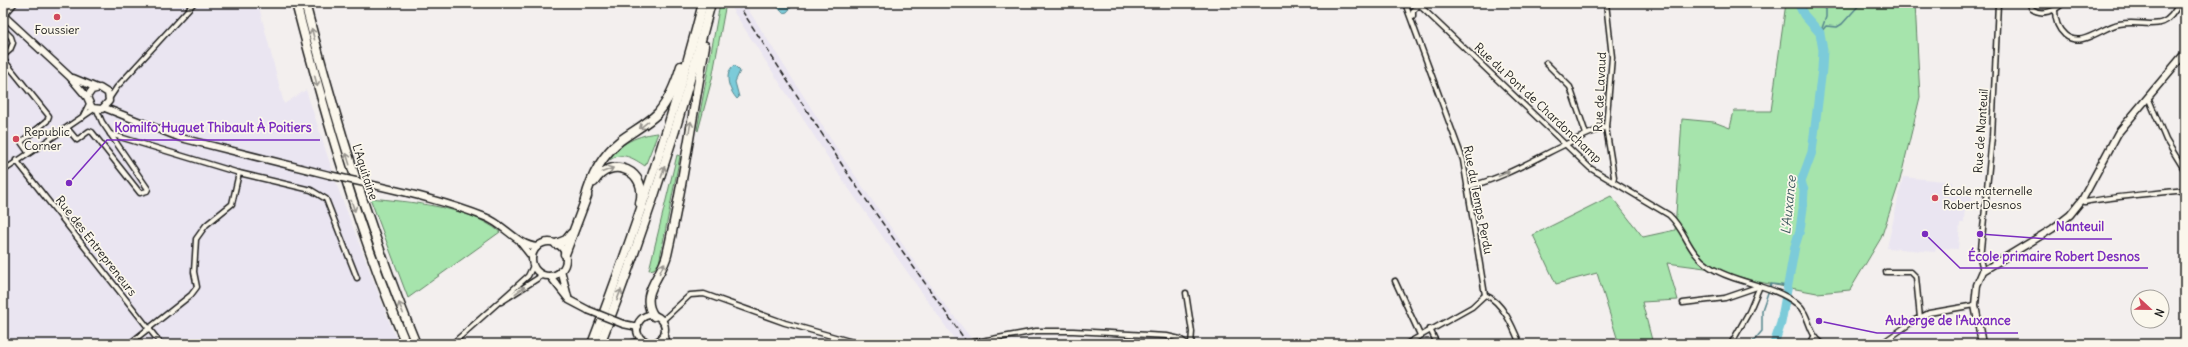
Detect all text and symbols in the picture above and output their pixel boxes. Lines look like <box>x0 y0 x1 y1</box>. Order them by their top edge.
marker: Foussier <box>52 12 62 22</box>
place label: Foussier <box>35 22 80 37</box>
one-way arrow <box>309 28 316 41</box>
street label: Rue du Pont de Chardonchamp <box>1471 40 1605 166</box>
street label: Rue de Lavaud <box>1590 52 1609 132</box>
one-way arrow <box>313 75 320 88</box>
street label: Rue de Nanteuil <box>1970 88 1991 174</box>
callout: Komilfo Huguet Thibault À Poitiers <box>107 115 320 140</box>
text: Komilfo Huguet Thibault À Poitiers <box>114 118 312 136</box>
one-way arrow <box>639 120 650 129</box>
one-way arrow <box>687 121 695 134</box>
place label: Republic Corner <box>24 124 70 153</box>
marker: Republic Corner <box>11 134 21 144</box>
street label: L'Aquitaine <box>349 142 382 202</box>
street label: Rue du Temps Perdu <box>1461 144 1496 256</box>
one-way arrow <box>344 153 351 166</box>
one-way arrow <box>602 166 614 174</box>
one-way arrow <box>660 166 667 179</box>
one-way arrow <box>1498 170 1510 178</box>
water label: L’Auxance <box>1777 174 1800 235</box>
place label: École maternelle Robert Desnos <box>1943 183 2033 212</box>
street label: Rue des Entrepreneurs <box>53 193 140 299</box>
marker: École maternelle Robert Desnos <box>1930 193 1940 203</box>
one-way arrow <box>350 199 358 211</box>
callout: Nanteuil <box>2048 214 2112 239</box>
text: Nanteuil <box>2056 218 2104 235</box>
callout: École primaire Robert Desnos <box>1960 243 2148 268</box>
text: École primaire Robert Desnos <box>1968 247 2140 265</box>
one-way arrow <box>659 262 666 274</box>
one-way arrow <box>515 286 526 294</box>
one-way arrow <box>616 289 624 301</box>
north arrow <box>2130 289 2170 329</box>
one-way arrow <box>397 302 405 314</box>
text: N <box>2151 307 2167 319</box>
callout: Auberge de l'Auxance <box>1877 308 2018 333</box>
text: Auberge de l'Auxance <box>1885 312 2011 329</box>

